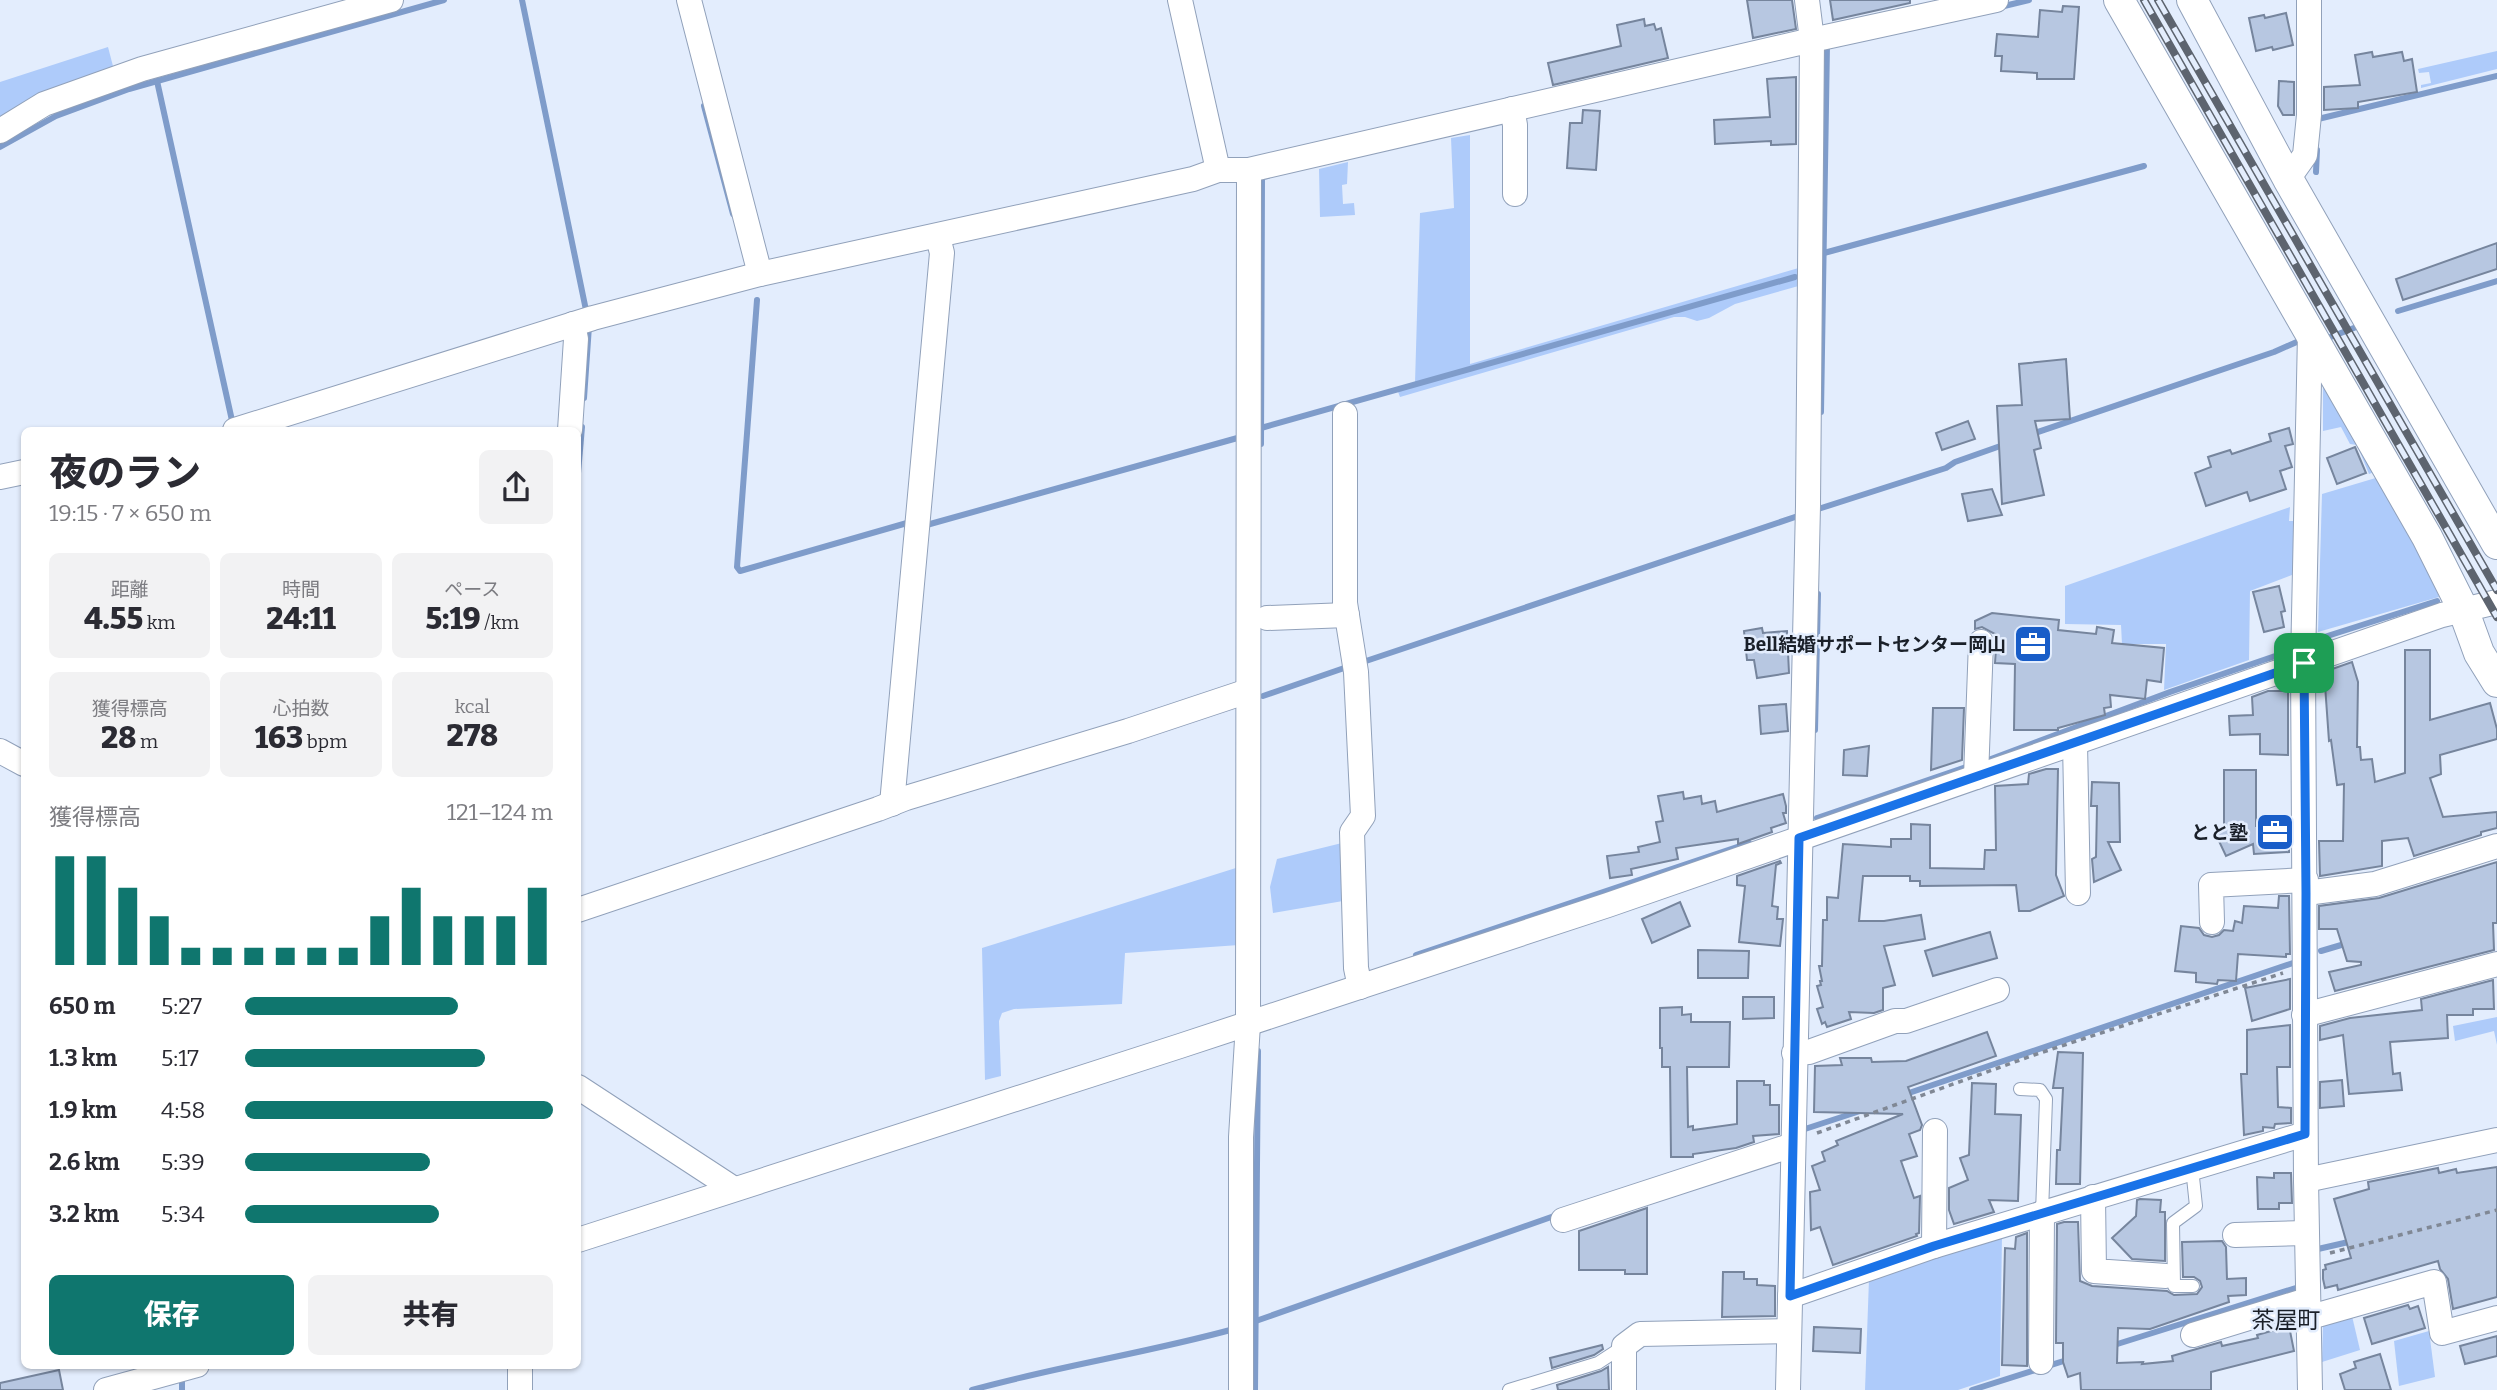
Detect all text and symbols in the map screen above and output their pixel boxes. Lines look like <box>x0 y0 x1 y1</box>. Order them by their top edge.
text: 夜のラン <box>49 450 201 496</box>
button: share <box>479 450 553 524</box>
text: 19:15 · 7 × 650 m <box>49 499 211 527</box>
text: 距離 <box>111 578 149 601</box>
text: 時間 <box>282 578 320 601</box>
text: ペース <box>444 578 500 601</box>
text: 4.55 <box>84 601 143 637</box>
text: 24:11 <box>266 601 336 637</box>
text: 5:19 <box>426 601 481 637</box>
text: km <box>143 611 175 634</box>
text: /km <box>481 611 519 634</box>
office icon: Bell結婚サポートセンター岡山 <box>2012 623 2054 665</box>
place label: Bell結婚サポートセンター岡山 <box>1744 633 2006 656</box>
pin <box>2274 633 2334 693</box>
icon: arrive <box>2285 644 2323 682</box>
text: kcal <box>455 695 490 718</box>
text: 獲得標高 <box>92 697 168 720</box>
text: 心拍数 <box>272 697 330 720</box>
text: 278 <box>447 718 498 754</box>
text: 28 <box>101 720 136 756</box>
text: 163 <box>255 720 303 756</box>
text: m <box>136 730 158 753</box>
text: bpm <box>303 730 347 753</box>
text: 121–124 m <box>447 798 553 826</box>
text: 獲得標高 <box>49 803 141 831</box>
office icon: とと塾 <box>2254 811 2296 853</box>
place label: とと塾 <box>2191 821 2248 844</box>
text: 650 m <box>49 992 115 1020</box>
text: 5:27 <box>161 992 202 1020</box>
text: 1.3 km <box>49 1044 117 1072</box>
text: 5:17 <box>161 1044 199 1072</box>
text: 1.9 km <box>49 1096 117 1124</box>
text: 4:58 <box>161 1096 205 1124</box>
text: 2.6 km <box>49 1148 120 1176</box>
text: 5:39 <box>161 1148 205 1176</box>
text: 3.2 km <box>49 1200 119 1228</box>
text: 5:34 <box>161 1200 205 1228</box>
button: 保存 <box>49 1275 294 1355</box>
button: 共有 <box>308 1275 553 1355</box>
district label: 茶屋町 <box>2252 1306 2321 1334</box>

